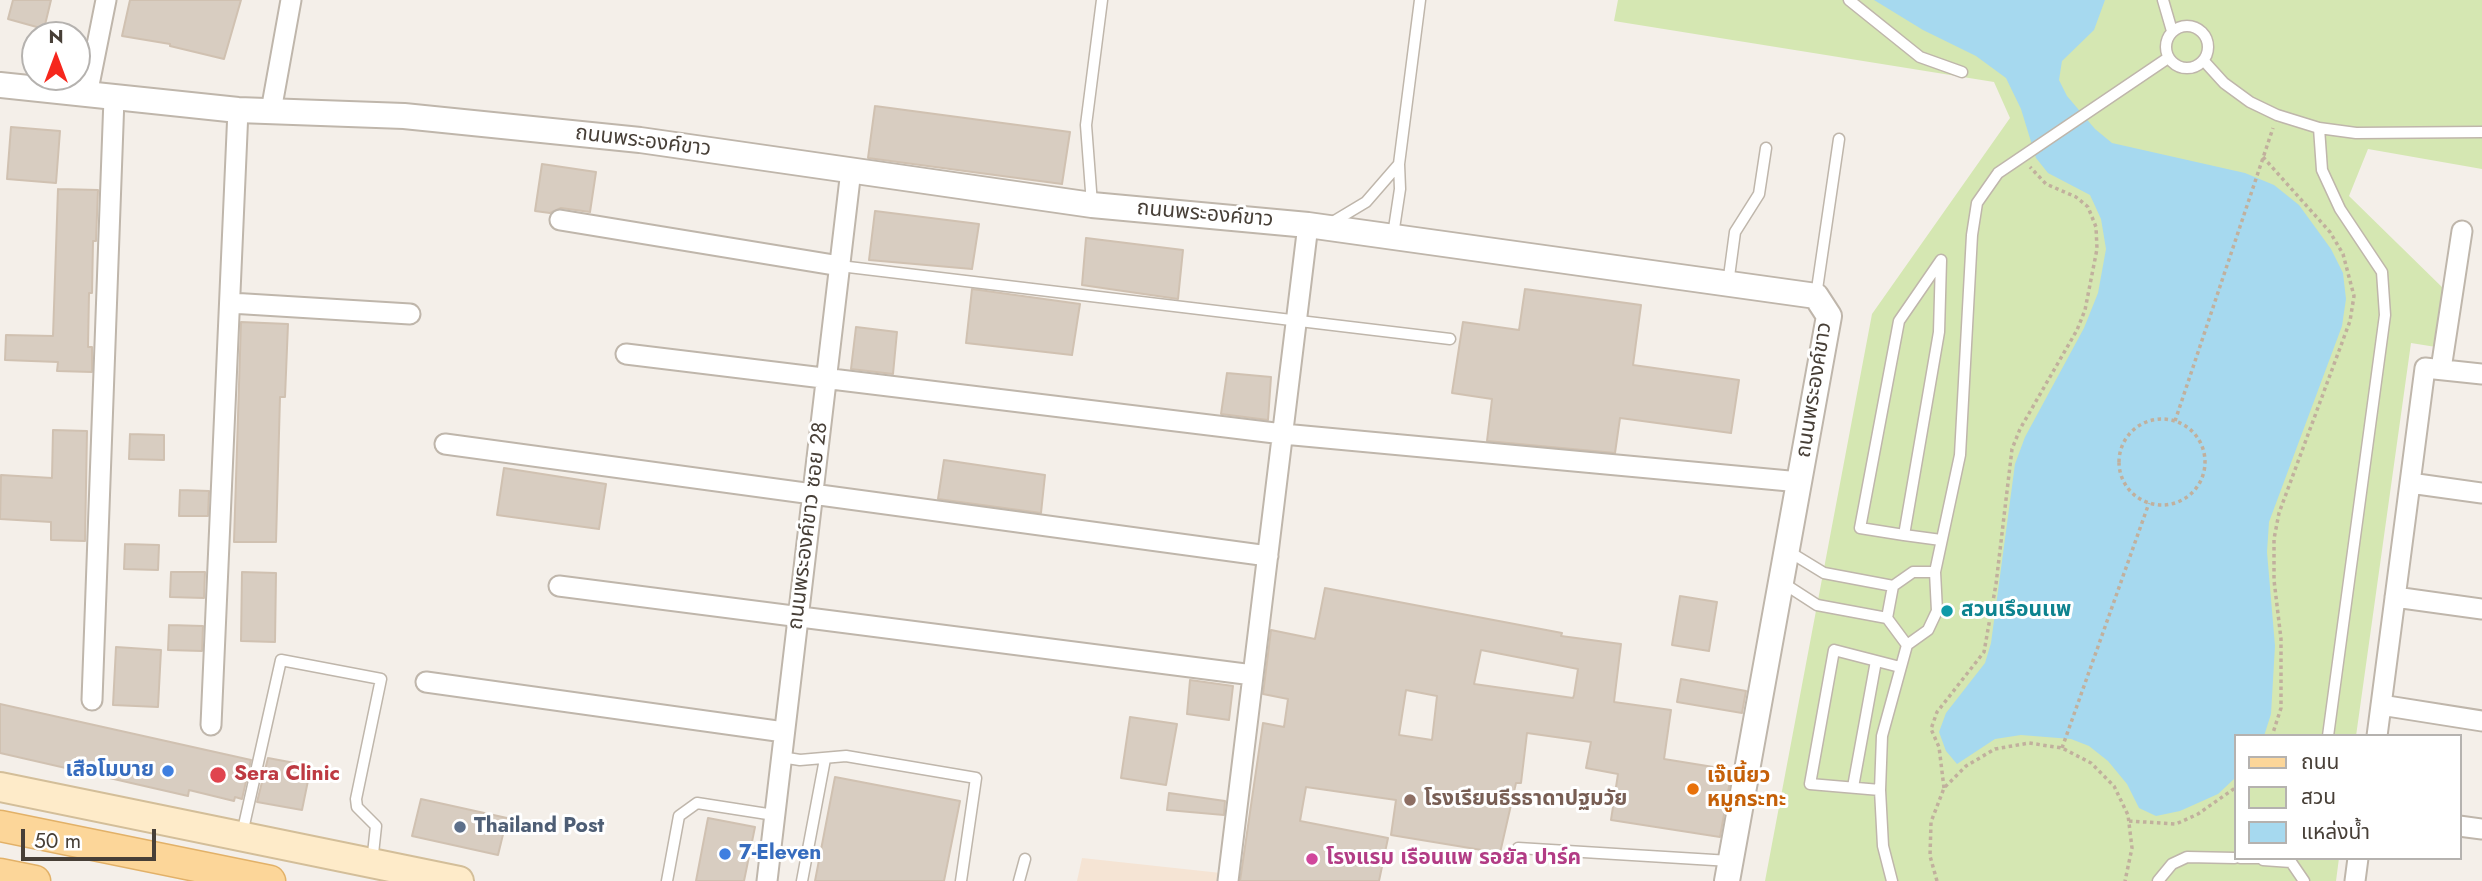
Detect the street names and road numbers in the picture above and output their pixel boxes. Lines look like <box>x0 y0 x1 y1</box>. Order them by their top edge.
street label: ถนนพระองค์ขาว <box>574 121 712 163</box>
street label: ถนนพระองค์ขาว <box>1136 196 1274 234</box>
street label: ถนนพระองค์ขาว <box>1792 320 1838 460</box>
street label: ถนนพระองค์ขาว ซอย 28 <box>784 421 834 631</box>

